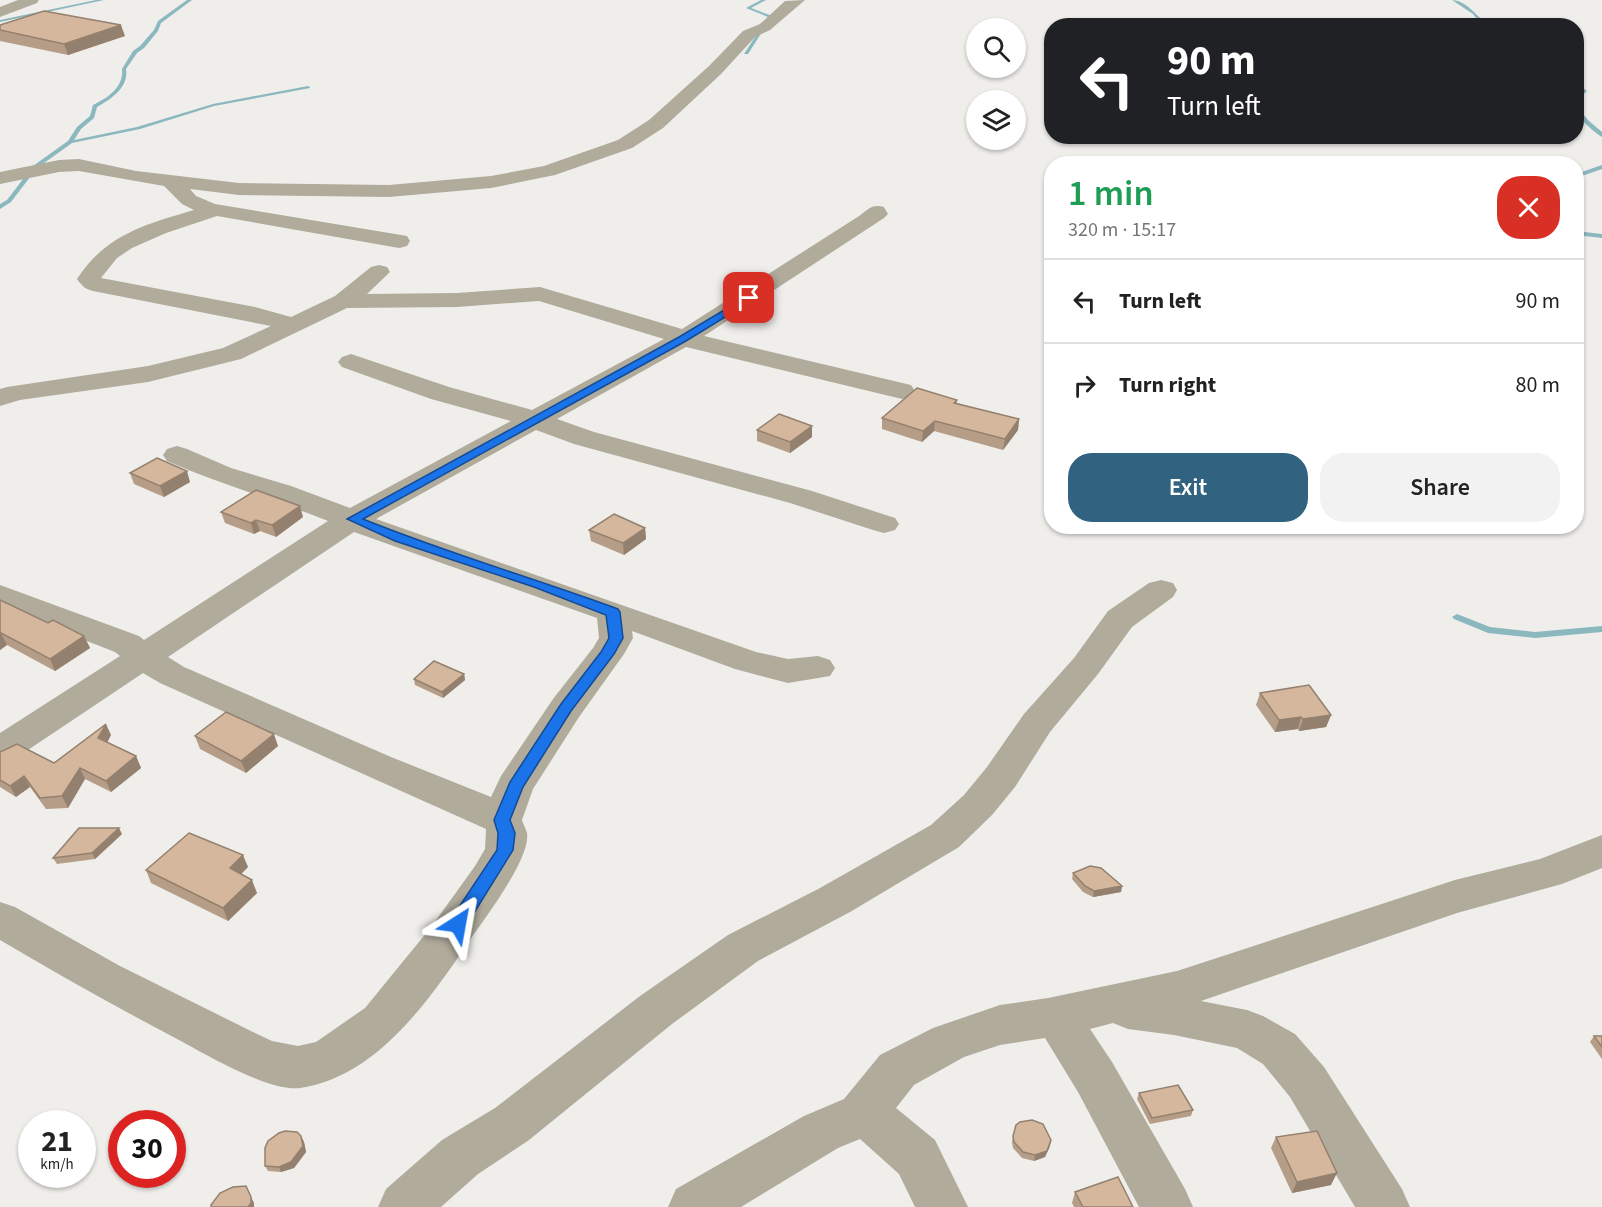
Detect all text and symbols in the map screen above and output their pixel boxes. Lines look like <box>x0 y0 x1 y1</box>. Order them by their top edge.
map controls <box>966 18 1026 150</box>
button: search <box>966 18 1026 78</box>
text: 90 m <box>1167 31 1256 91</box>
icon: left <box>1068 42 1146 120</box>
text: Turn left <box>1167 87 1261 126</box>
button: layers <box>966 90 1026 150</box>
text: 1 min <box>1068 168 1154 219</box>
button: close <box>1497 176 1560 239</box>
text: 320 m · 15:17 <box>1068 216 1176 244</box>
pin <box>723 272 774 323</box>
icon: arrive <box>732 281 765 314</box>
icon: left <box>1068 285 1101 318</box>
text: Turn left <box>1119 285 1201 317</box>
text: 90 m <box>1515 285 1560 317</box>
icon: right <box>1068 369 1101 402</box>
text: Turn right <box>1119 369 1216 401</box>
text: 80 m <box>1515 369 1560 401</box>
button: Exit <box>1068 453 1308 522</box>
button: Share <box>1320 453 1560 522</box>
position arrow <box>426 892 490 956</box>
speed limit sign: 30 <box>108 1110 186 1188</box>
text: 21 <box>41 1120 73 1163</box>
text: km/h <box>40 1154 74 1175</box>

